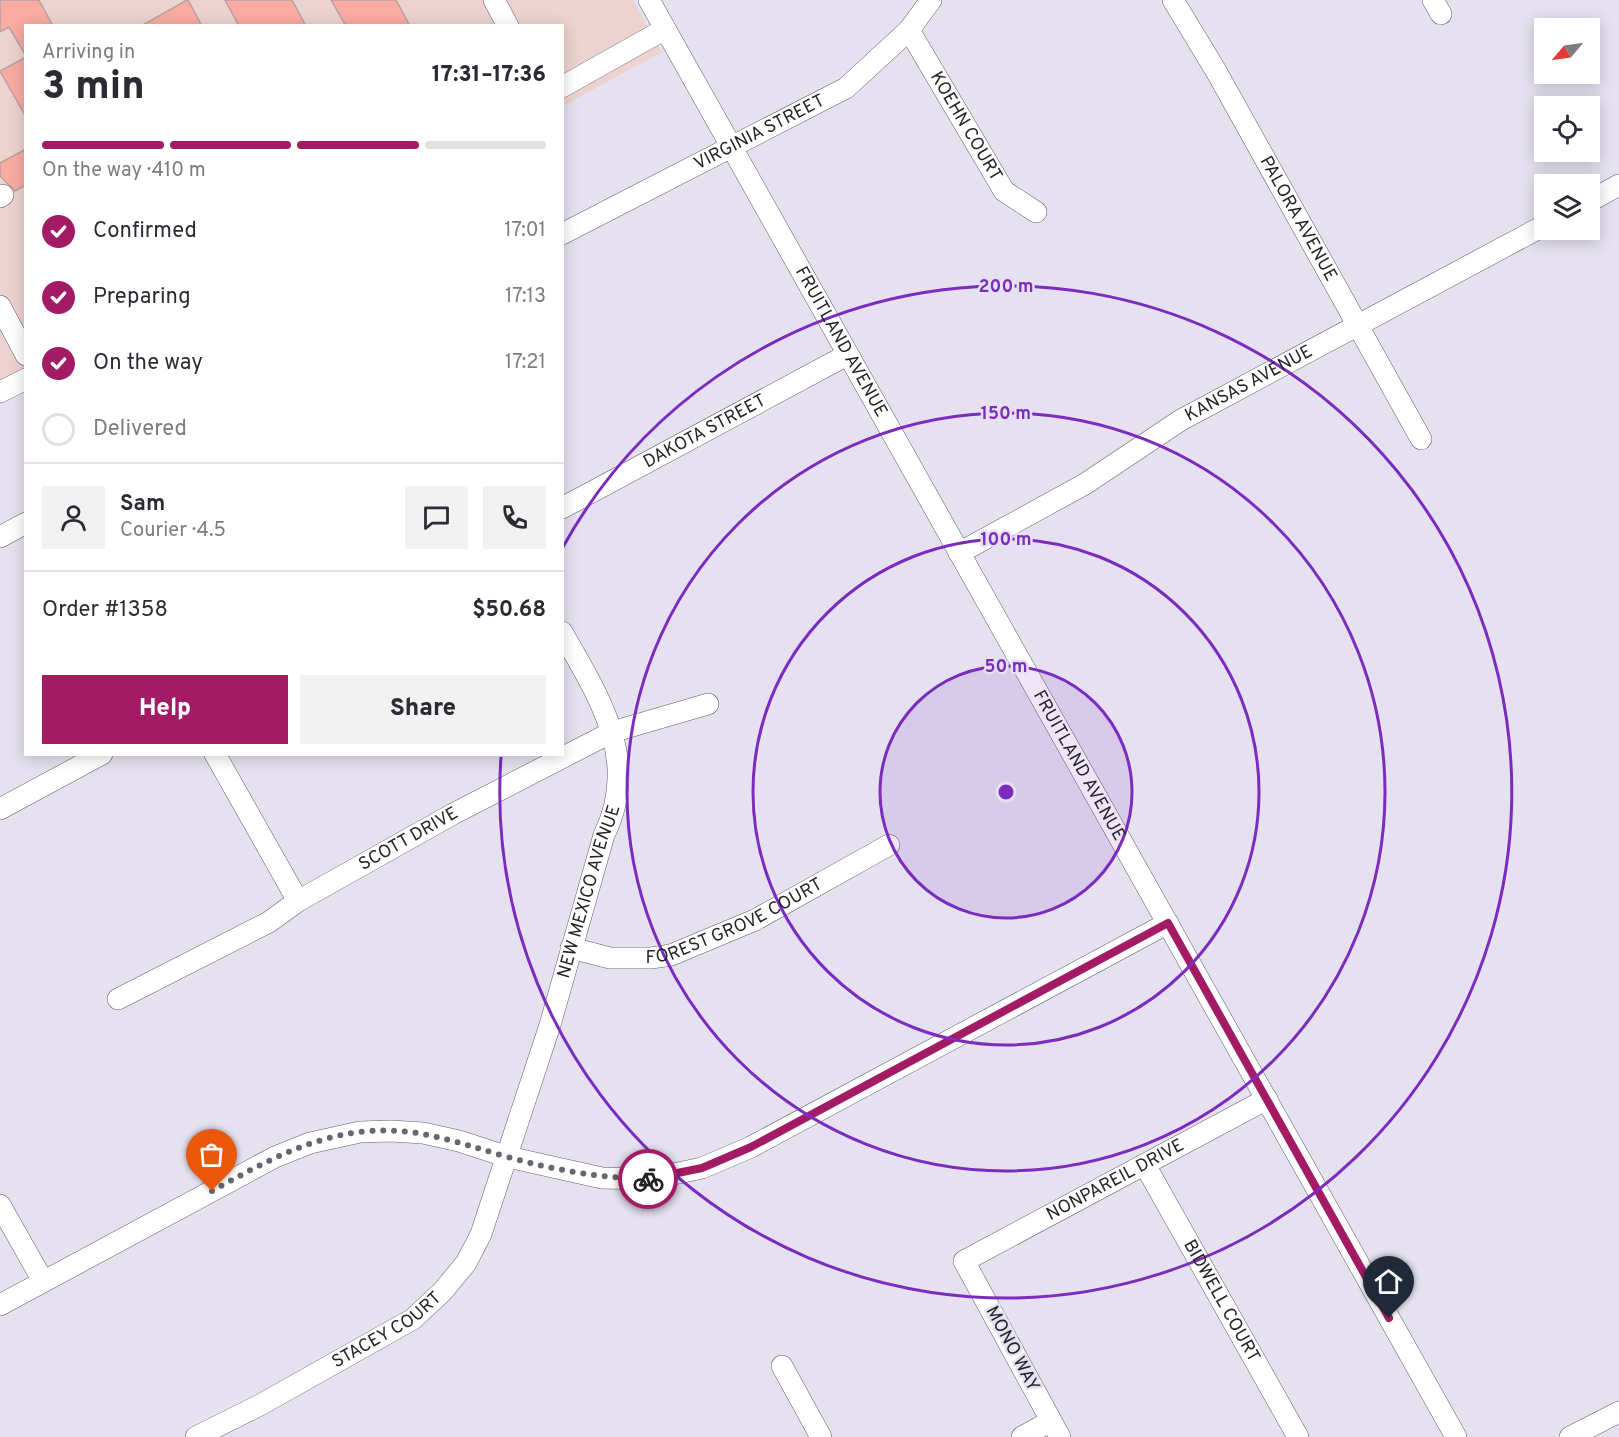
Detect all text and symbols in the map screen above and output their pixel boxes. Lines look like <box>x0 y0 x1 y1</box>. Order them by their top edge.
north arrow <box>1534 18 1600 84</box>
map controls <box>1534 18 1600 240</box>
text: Arriving in <box>42 40 135 66</box>
text: 17:31–17:36 <box>432 62 546 89</box>
text: 3 min <box>42 64 145 113</box>
street label: KOEHN COURT <box>925 67 1007 185</box>
street label: VIRGINIA STREET <box>690 89 829 176</box>
button: locate <box>1534 96 1600 162</box>
street label: PALORA AVENUE <box>1254 152 1342 285</box>
text: On the way · 410 m <box>42 158 206 184</box>
button: layers <box>1534 174 1600 240</box>
icon: check <box>42 215 75 248</box>
text: Confirmed <box>93 218 197 245</box>
text: 17:01 <box>504 218 546 244</box>
street label: FRUITLAND AVENUE <box>790 262 892 421</box>
text: 200 m <box>978 276 1034 299</box>
icon: check <box>42 281 75 314</box>
text: Preparing <box>93 284 191 311</box>
text: 17:13 <box>505 284 546 310</box>
street label: KANSAS AVENUE <box>1181 340 1317 427</box>
icon: check <box>42 347 75 380</box>
text: On the way <box>93 350 203 377</box>
text: 17:21 <box>505 350 546 376</box>
street label: DAKOTA STREET <box>639 389 770 474</box>
text: 150 m <box>981 403 1031 426</box>
text: Delivered <box>93 416 187 443</box>
button: person <box>42 486 105 549</box>
button: chat <box>405 486 468 549</box>
button: phone <box>483 486 546 549</box>
text: Sam <box>120 491 165 518</box>
text: Courier · 4.5 <box>120 518 226 544</box>
text: 100 m <box>980 529 1032 552</box>
text: Order #1358 <box>42 597 168 624</box>
text: $50.68 <box>472 597 546 624</box>
text: 50 m <box>984 656 1028 679</box>
button: Help <box>42 675 288 744</box>
button: Share <box>300 675 546 744</box>
street label: FRUITLAND AVENUE <box>1027 686 1130 845</box>
centre of rings <box>996 782 1016 802</box>
street label: SCOTT DRIVE <box>355 802 462 876</box>
street label: NEW MEXICO AVENUE <box>552 802 626 981</box>
street label: FOREST GROVE COURT <box>646 873 827 970</box>
pin <box>186 1129 237 1191</box>
street label: NONPAREIL DRIVE <box>1042 1134 1188 1226</box>
icon: bag <box>195 1138 228 1171</box>
courier <box>618 1149 678 1209</box>
icon: bike <box>632 1163 665 1196</box>
street label: BIDWELL COURT <box>1178 1236 1265 1366</box>
pin <box>1363 1256 1414 1318</box>
icon: home <box>1372 1265 1405 1298</box>
street label: STACEY COURT <box>328 1287 447 1374</box>
street label: MONO WAY <box>980 1302 1044 1396</box>

